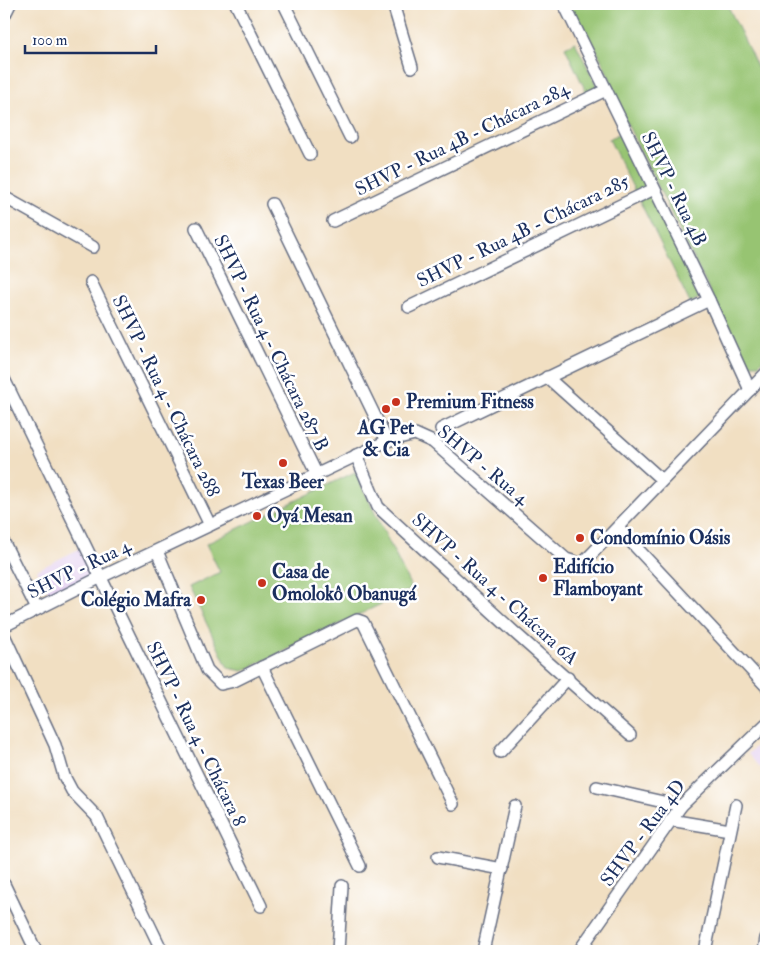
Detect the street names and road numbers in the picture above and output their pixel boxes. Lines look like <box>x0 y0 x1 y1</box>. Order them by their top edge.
street label: SHVP - Rua 4B - Chácara 284 <box>351 76 574 201</box>
street label: SHVP - Rua 4B <box>636 128 712 250</box>
street label: SHVP - Rua 4B - Chácara 285 <box>413 169 634 293</box>
street label: SHVP - Rua 4 - Chácara 287 B <box>208 231 334 455</box>
street label: SHVP - Rua 4 - Chácara 288 <box>107 291 225 501</box>
street label: SHVP - Rua 4 <box>432 420 534 511</box>
street label: SHVP - Rua 4 - Chácara 6A <box>407 508 583 670</box>
street label: SHVP - Rua 4 <box>23 533 135 604</box>
street label: SHVP - Rua 4 - Chácara 8 <box>141 638 251 831</box>
street label: SHVP - Rua 4D <box>595 775 691 891</box>

